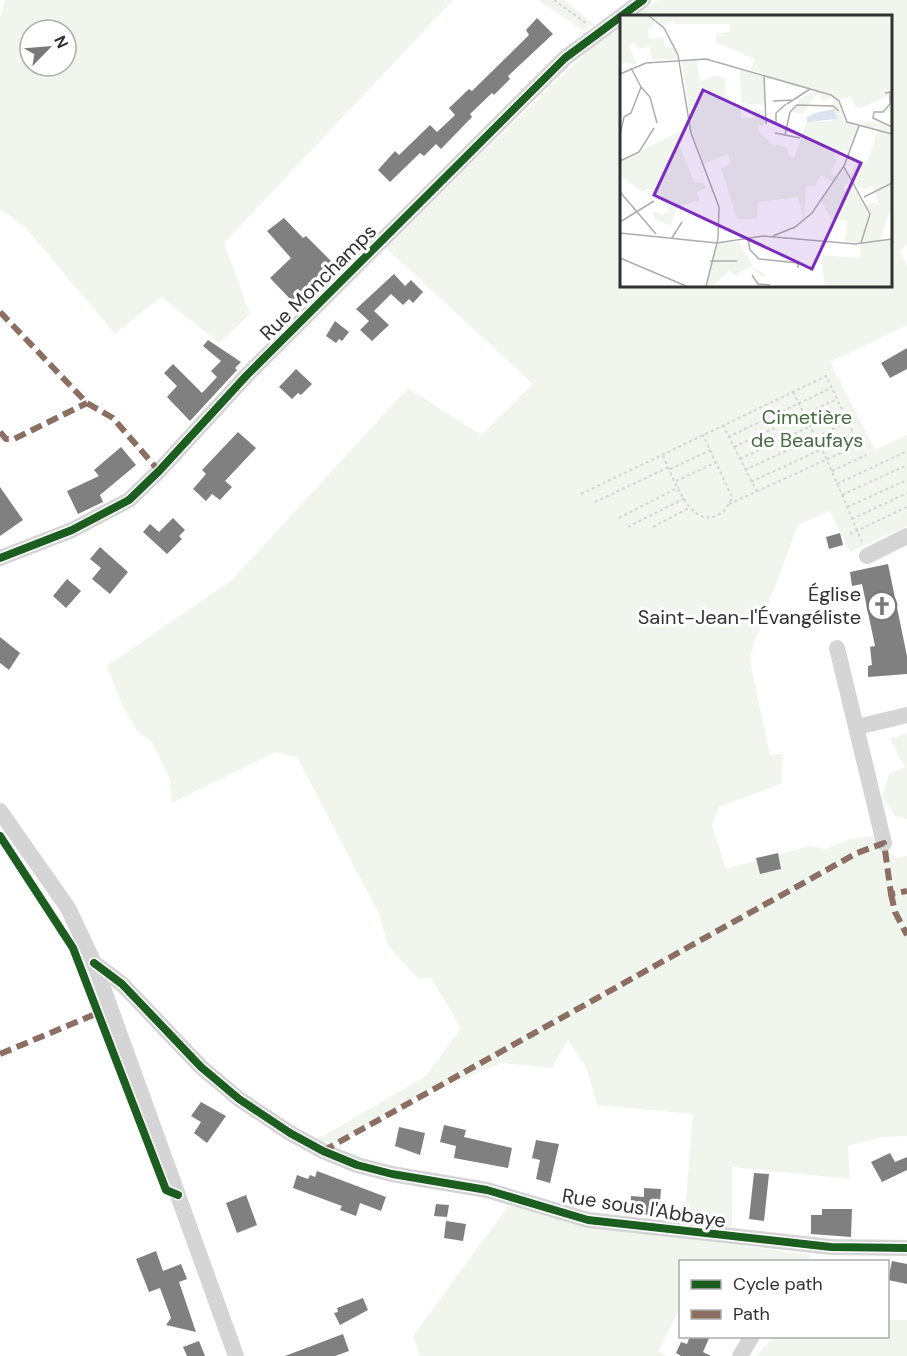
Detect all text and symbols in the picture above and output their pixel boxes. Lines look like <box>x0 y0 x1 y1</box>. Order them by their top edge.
inset map <box>620 15 892 286</box>
north arrow <box>18 18 78 78</box>
text: N <box>49 32 73 52</box>
street label: Rue Monchamps <box>254 218 382 346</box>
park label: Cimetière de Beaufays <box>751 404 863 453</box>
place label: Église Saint-Jean-l'Évangéliste <box>638 581 861 630</box>
church icon: Église Saint-Jean-l'Évangéliste <box>866 590 898 622</box>
street label: Rue sous l'Abbaye <box>560 1182 728 1234</box>
legend <box>679 1260 889 1338</box>
text: Cycle path <box>733 1272 823 1296</box>
text: Path <box>733 1302 770 1326</box>

